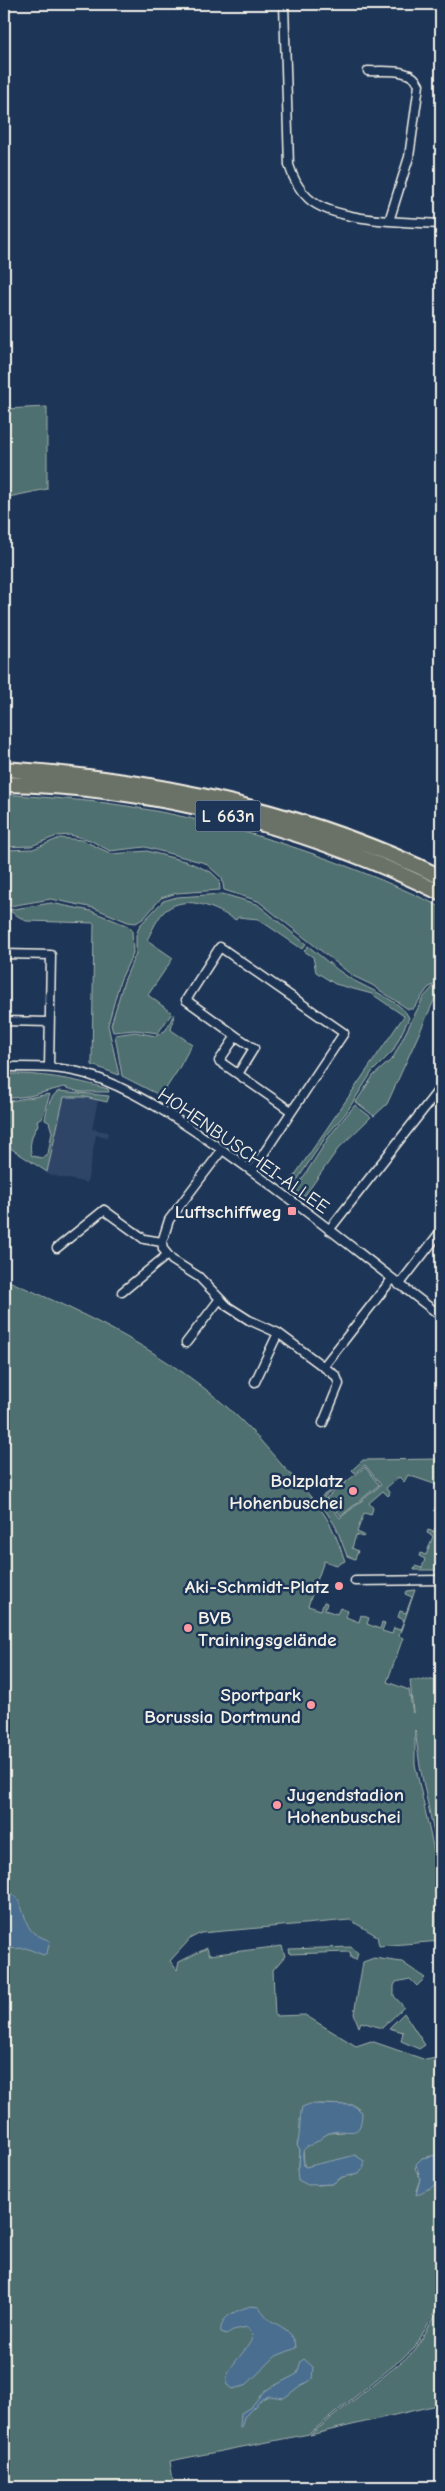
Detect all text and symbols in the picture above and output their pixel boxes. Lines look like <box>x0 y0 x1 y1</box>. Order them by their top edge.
road number: L 663n <box>196 800 260 831</box>
street label: HOHENBUSCHEI-ALLEE <box>154 1083 333 1218</box>
place label: Luftschiffweg <box>175 1201 282 1223</box>
marker: Luftschiffweg <box>286 1205 298 1217</box>
place label: Bolzplatz Hohenbuschei <box>229 1470 343 1514</box>
marker: Bolzplatz Hohenbuschei <box>347 1485 359 1497</box>
place label: Aki-Schmidt-Platz <box>185 1576 329 1598</box>
marker: Aki-Schmidt-Platz <box>333 1580 345 1592</box>
place label: BVB Trainingsgelände <box>198 1607 337 1651</box>
marker: BVB Trainingsgelände <box>182 1622 194 1634</box>
place label: Sportpark Borussia Dortmund <box>144 1684 302 1728</box>
marker: Sportpark Borussia Dortmund <box>305 1699 317 1711</box>
place label: Jugendstadion Hohenbuschei <box>287 1784 404 1828</box>
marker: Jugendstadion Hohenbuschei <box>271 1799 283 1811</box>

